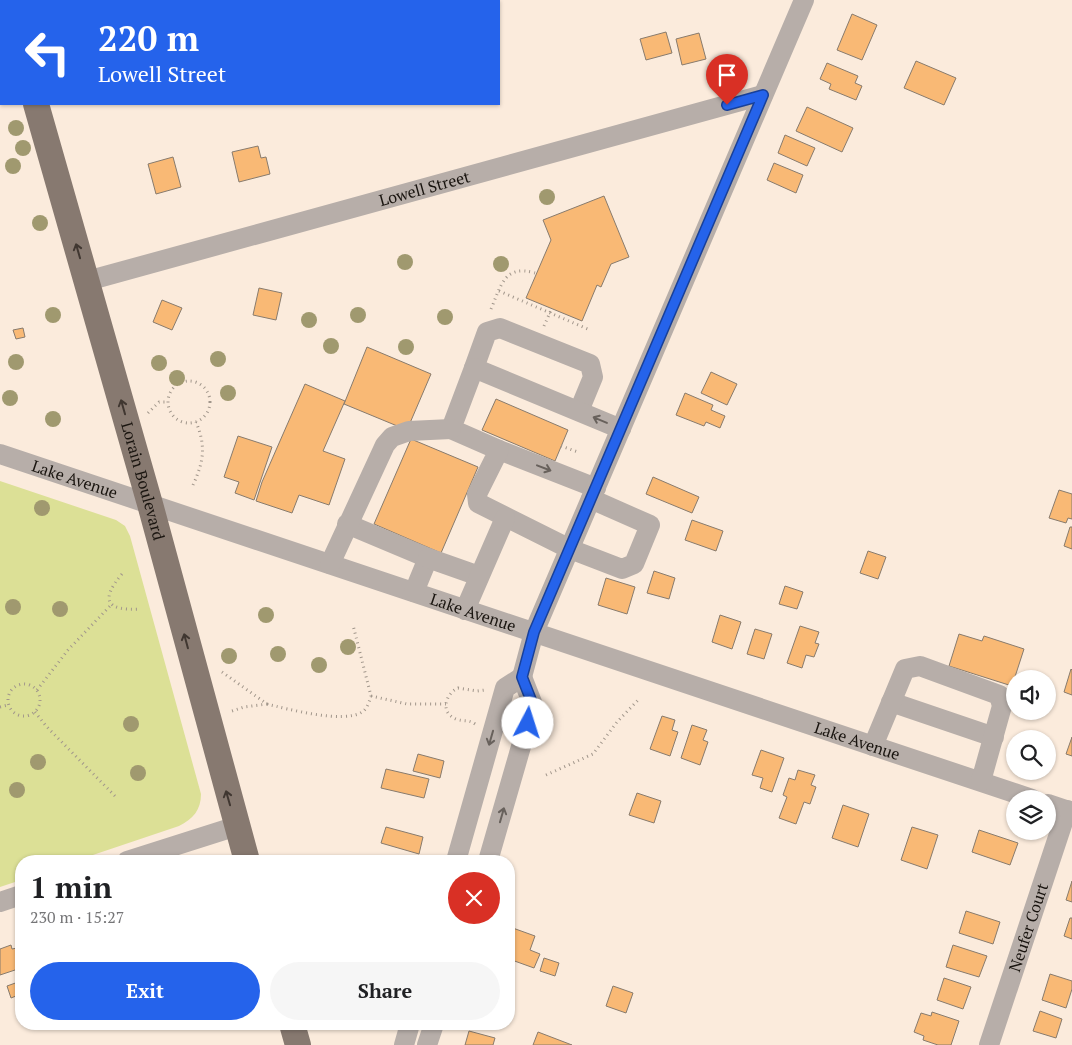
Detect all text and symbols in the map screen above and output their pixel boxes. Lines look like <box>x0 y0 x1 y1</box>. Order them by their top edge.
text: 220 m <box>98 15 199 61</box>
icon: left <box>15 20 80 85</box>
pin <box>706 54 748 105</box>
text: Lowell Street <box>98 59 226 88</box>
icon: arrive <box>713 61 741 89</box>
street label: Lowell Street <box>377 165 472 211</box>
one-way arrow <box>73 243 82 259</box>
one-way arrow <box>117 399 127 415</box>
one-way arrow <box>593 415 608 425</box>
street label: Lorain Boulevard <box>116 419 170 543</box>
street label: Lake Avenue <box>29 454 121 504</box>
one-way arrow <box>537 464 552 473</box>
street label: Lake Avenue <box>428 588 519 637</box>
one-way arrow <box>181 633 191 649</box>
map controls <box>1006 670 1056 840</box>
button: sound <box>1006 670 1056 720</box>
position arrow <box>501 696 553 748</box>
street label: Lake Avenue <box>812 716 903 765</box>
one-way arrow <box>485 729 495 745</box>
button: search <box>1006 730 1056 780</box>
one-way arrow <box>223 790 233 806</box>
button: layers <box>1006 790 1056 840</box>
one-way arrow <box>497 807 507 823</box>
text: 1 min <box>30 867 112 907</box>
button: close <box>448 872 500 924</box>
street label: Neufer Court <box>1003 880 1053 975</box>
text: 230 m · 15:27 <box>30 906 124 928</box>
button: Exit <box>30 962 260 1020</box>
button: Share <box>270 962 500 1020</box>

